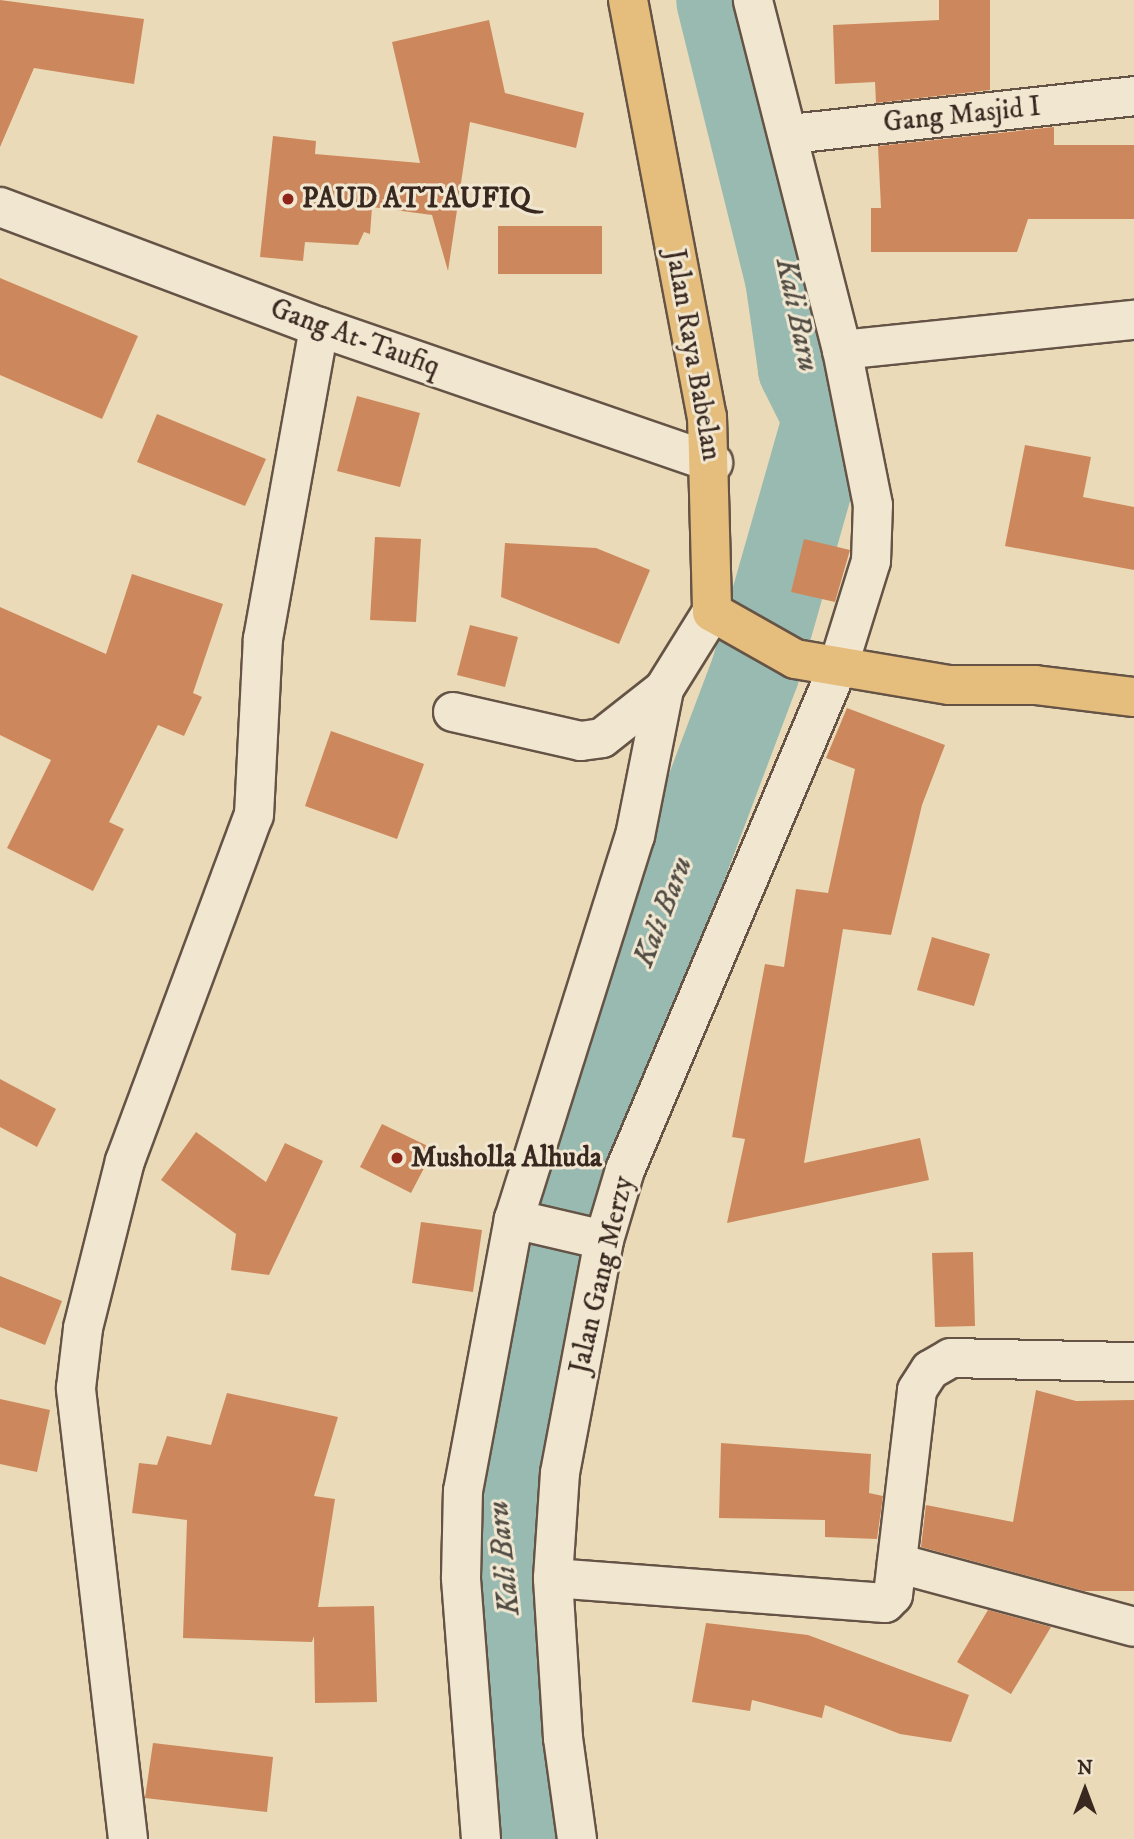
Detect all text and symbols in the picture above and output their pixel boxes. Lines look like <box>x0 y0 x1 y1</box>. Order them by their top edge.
street label: Gang Masjid I <box>882 90 1042 140</box>
place label: PAUD ATTAUFIQ <box>302 182 531 216</box>
marker: PAUD ATTAUFIQ <box>280 191 296 207</box>
street label: Jalan Raya Babelan <box>658 247 728 463</box>
water label: Kali Baru <box>766 255 826 375</box>
street label: Gang At-Taufiq <box>266 292 444 384</box>
water label: Kali Baru <box>627 852 701 972</box>
place label: Musholla Alhuda <box>411 1141 602 1175</box>
marker: Musholla Alhuda <box>389 1150 405 1166</box>
street label: Jalan Gang Merzy <box>563 1173 641 1377</box>
water label: Kali Baru <box>481 1499 529 1617</box>
north arrow <box>1050 1755 1120 1825</box>
text: N <box>1077 1757 1093 1780</box>

